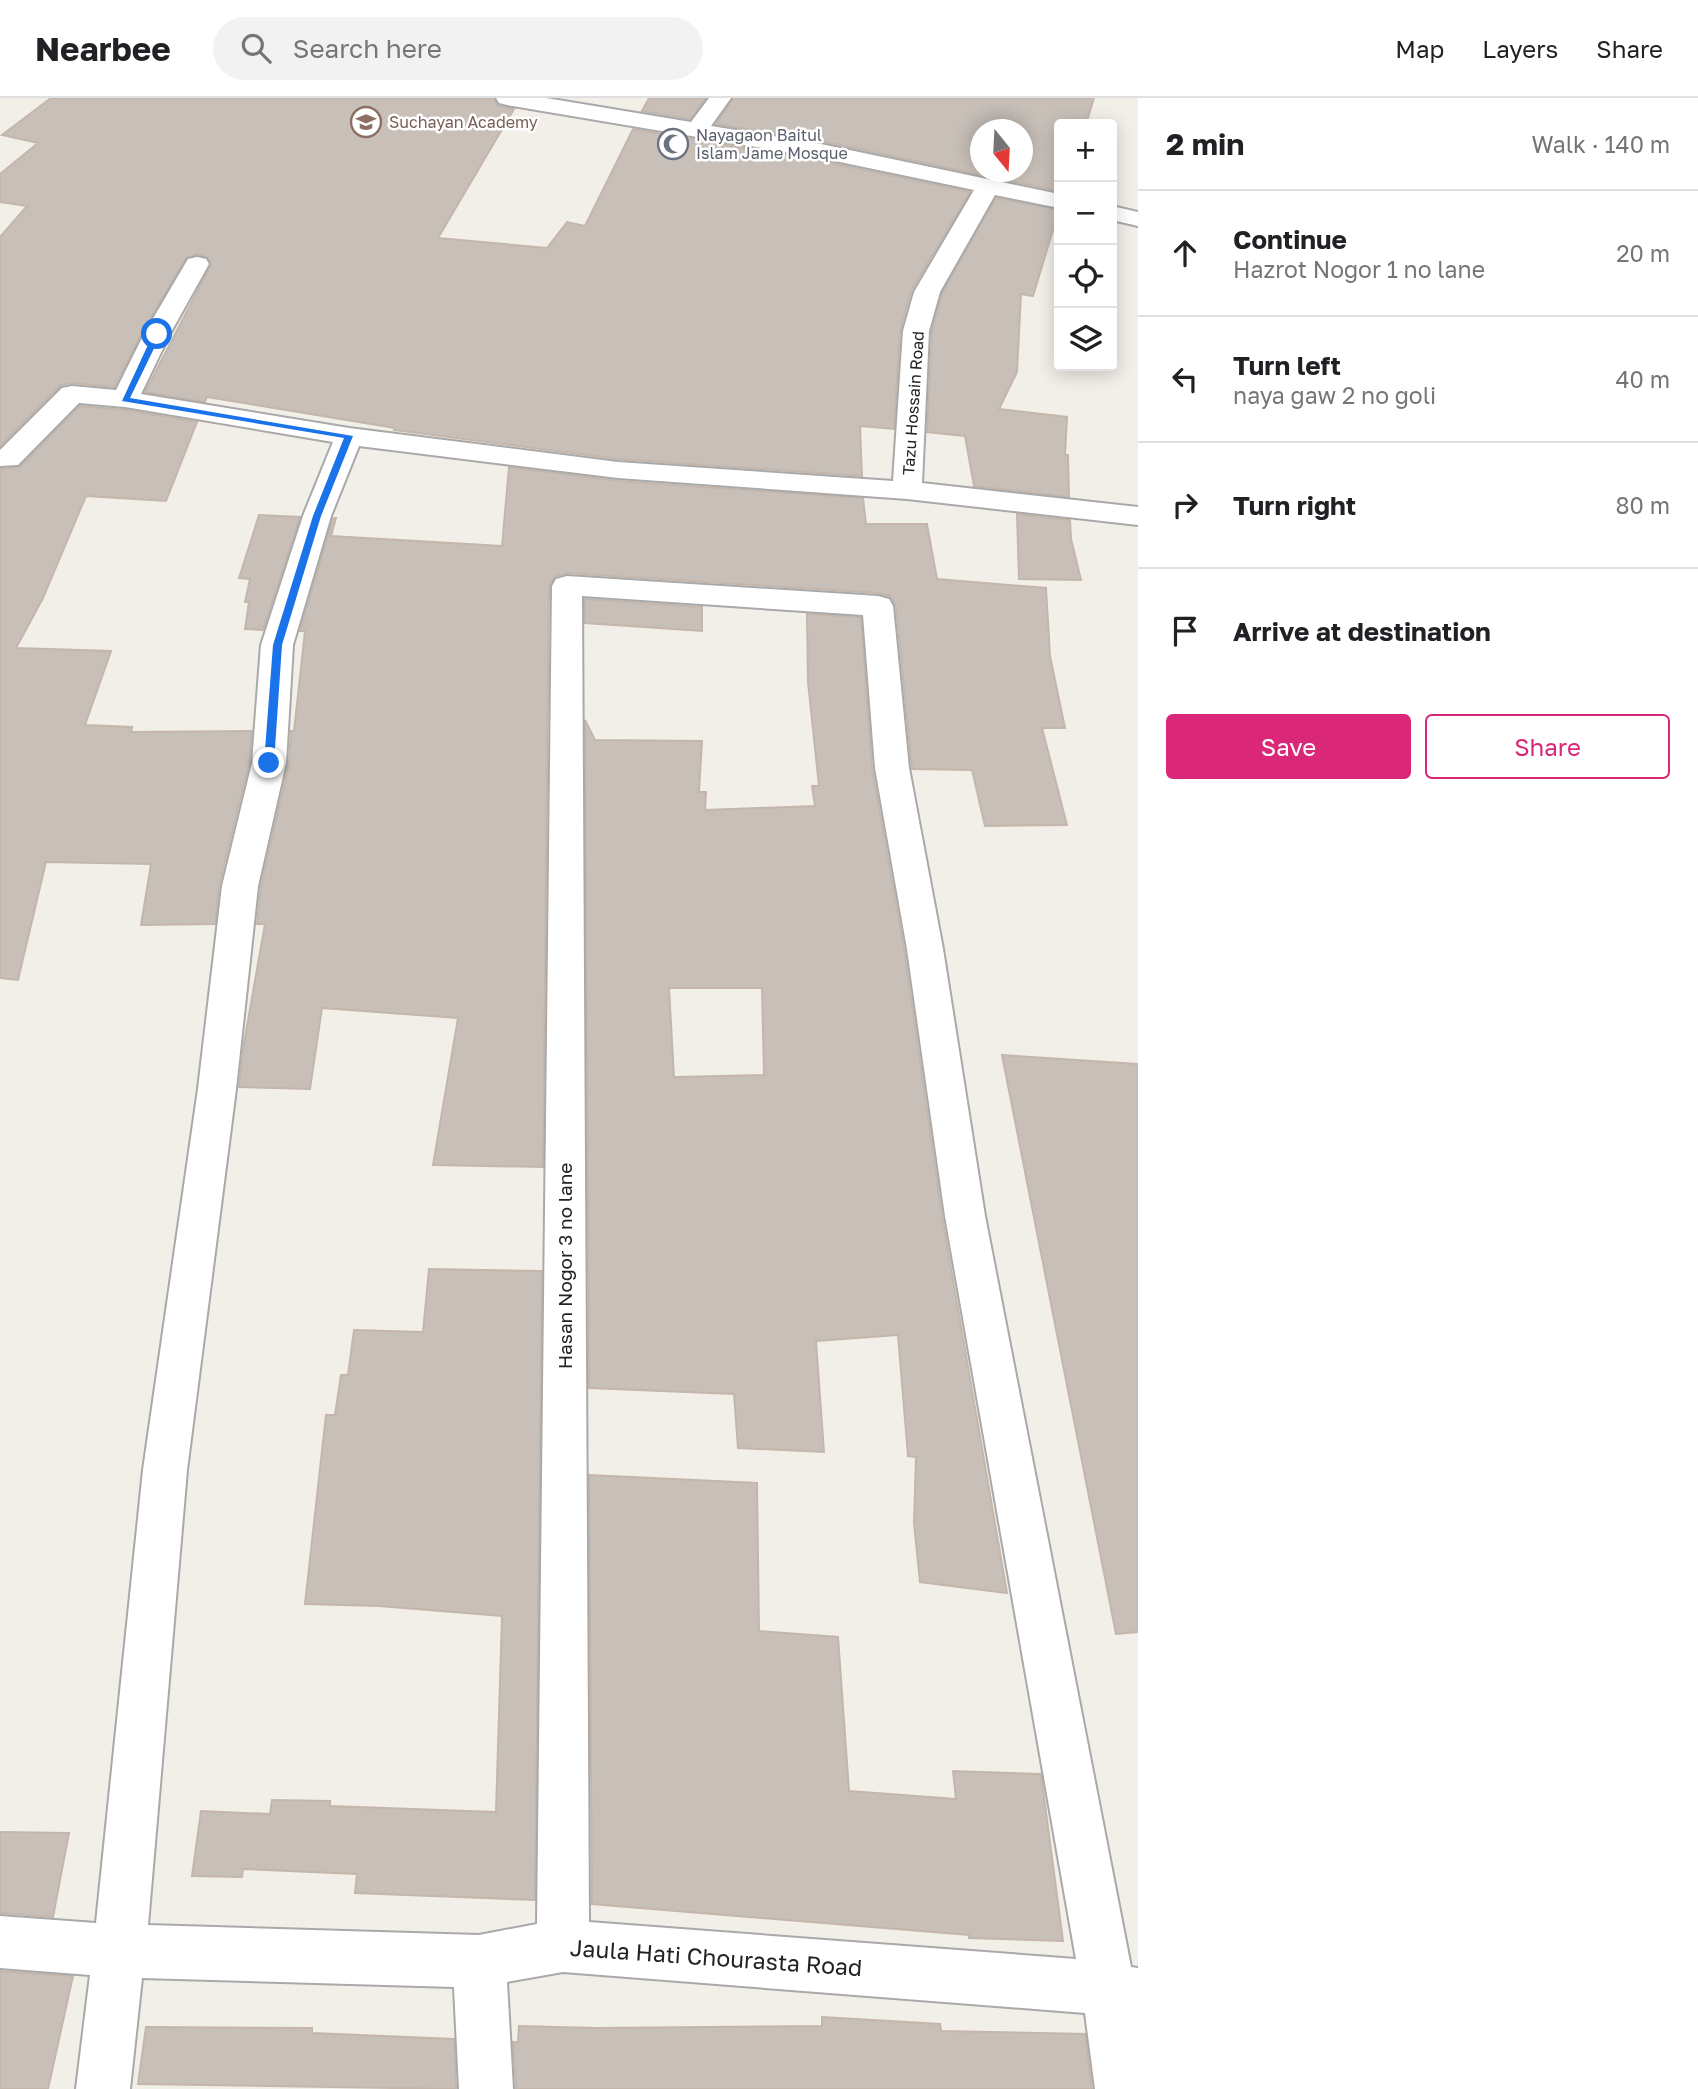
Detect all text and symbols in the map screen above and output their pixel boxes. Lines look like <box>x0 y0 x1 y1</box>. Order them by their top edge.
search box <box>213 17 703 80</box>
text: Nearbee <box>35 29 171 68</box>
icon: search <box>237 29 275 67</box>
text: Search here <box>293 33 442 64</box>
text: Map <box>1395 34 1444 63</box>
text: Layers <box>1482 34 1558 63</box>
text: Share <box>1596 34 1663 63</box>
school or university icon: Suchayan Academy <box>349 105 383 139</box>
place label: Suchayan Academy <box>389 112 538 132</box>
north arrow <box>970 119 1033 182</box>
map controls <box>1054 119 1117 371</box>
button: + <box>1054 119 1117 182</box>
place label: Nayagaon Baitul Islam Jame Mosque <box>696 125 848 163</box>
text: 2 min <box>1166 126 1244 162</box>
mosque icon: Nayagaon Baitul Islam Jame Mosque <box>656 127 690 161</box>
text: Walk · 140 m <box>1532 130 1670 158</box>
button: − <box>1054 182 1117 245</box>
text: Continue <box>1233 224 1347 255</box>
icon: ahead <box>1166 234 1204 272</box>
text: 20 m <box>1616 239 1670 267</box>
button: locate <box>1054 245 1117 308</box>
text: Hazrot Nogor 1 no lane <box>1233 255 1485 283</box>
button: layers <box>1054 308 1117 371</box>
route start <box>141 318 172 349</box>
street label: Tazu Hossain Road <box>898 330 928 476</box>
text: Turn left <box>1233 350 1341 381</box>
icon: left <box>1166 360 1204 398</box>
text: 40 m <box>1616 365 1670 393</box>
text: naya gaw 2 no goli <box>1233 381 1436 409</box>
icon: right <box>1166 486 1204 524</box>
text: Turn right <box>1233 490 1356 521</box>
text: 80 m <box>1616 491 1670 519</box>
icon: arrive <box>1166 612 1204 650</box>
text: Arrive at destination <box>1233 616 1491 647</box>
button: Save <box>1166 714 1411 779</box>
button: Share <box>1425 714 1670 779</box>
route end <box>253 747 284 778</box>
street label: Hasan Nogor 3 no lane <box>553 1163 576 1369</box>
street label: Jaula Hati Chourasta Road <box>569 1933 863 1981</box>

